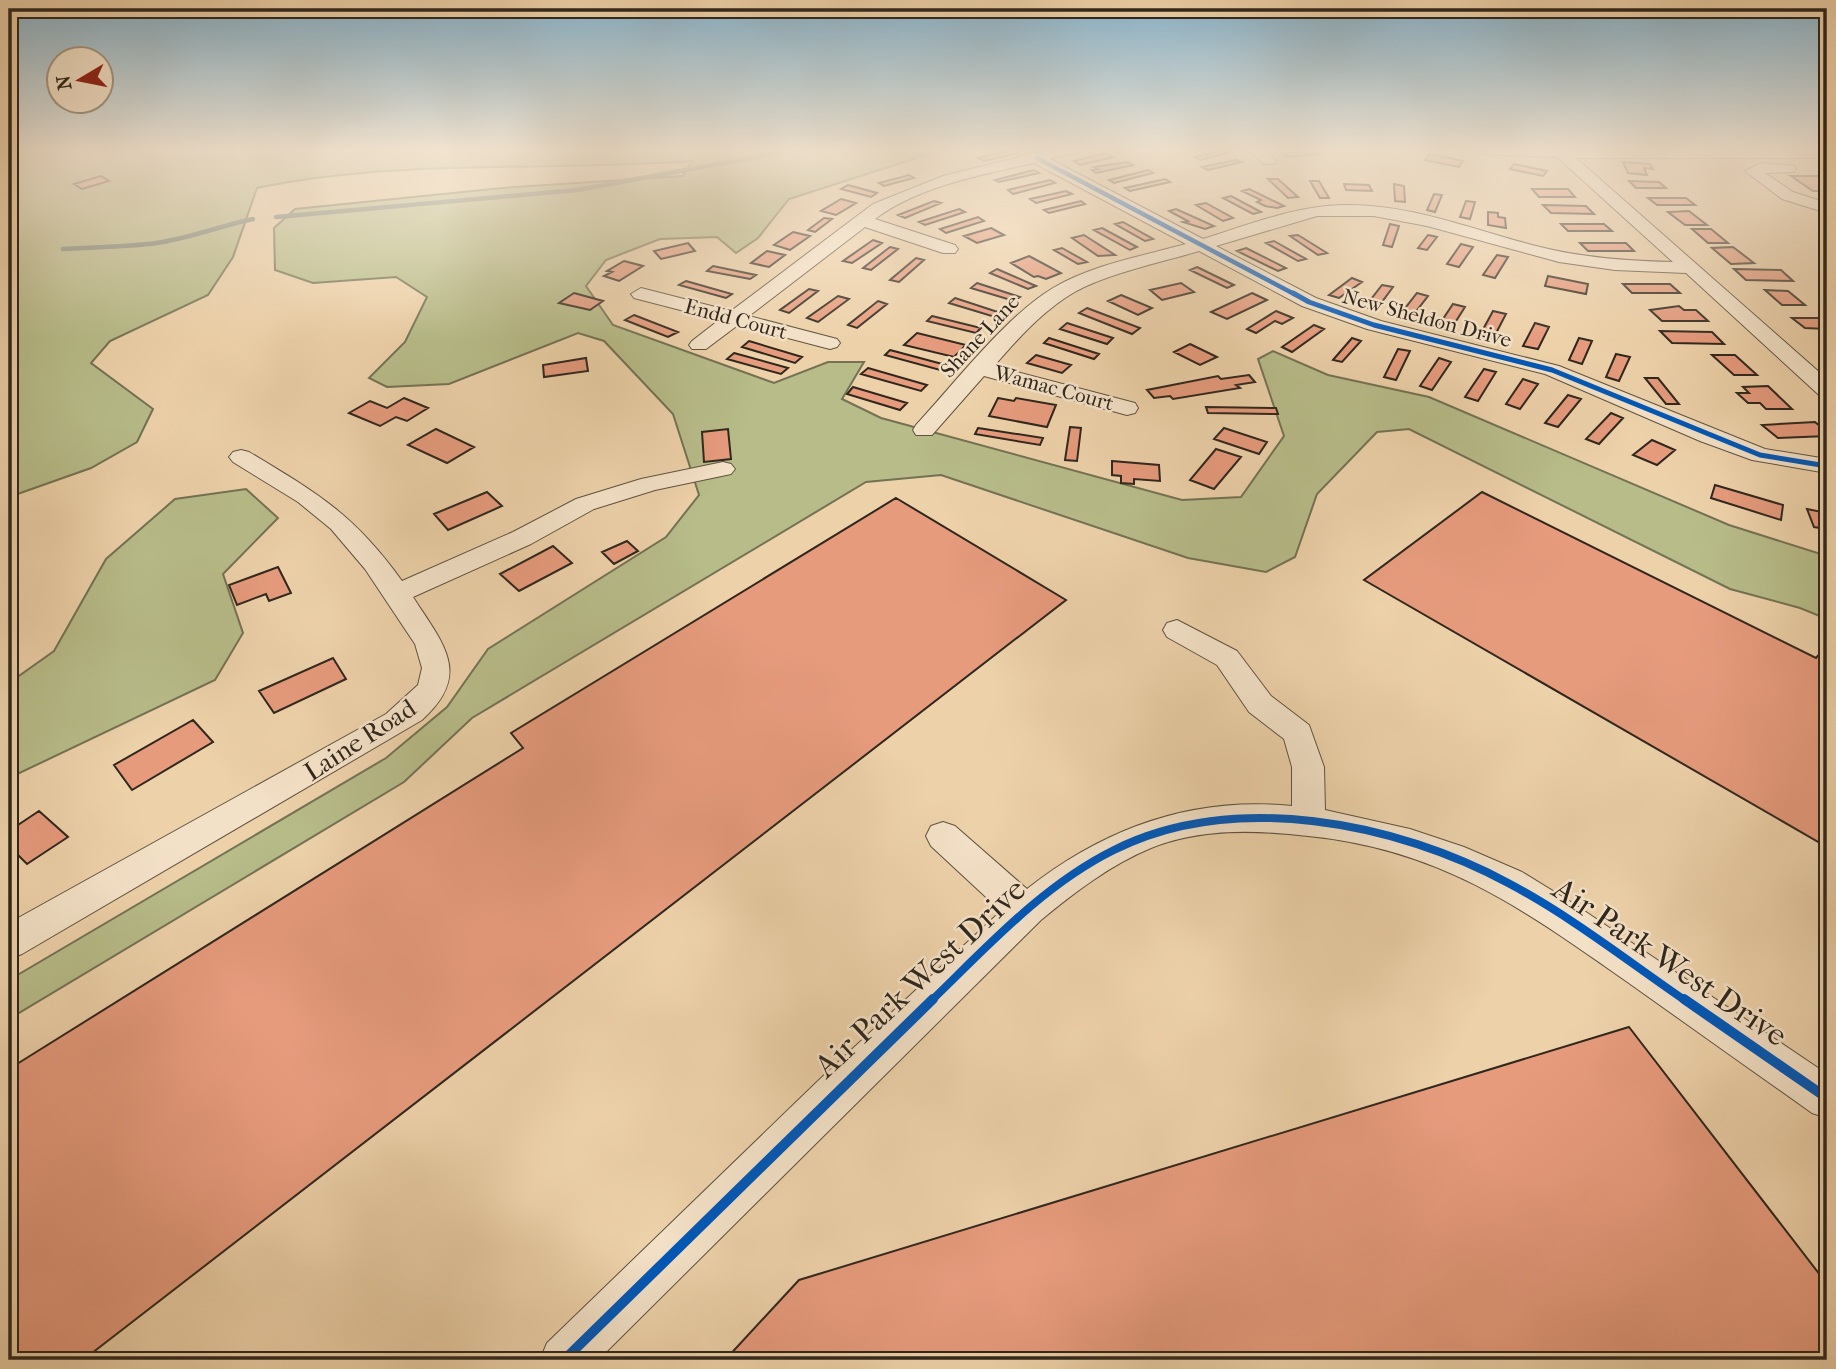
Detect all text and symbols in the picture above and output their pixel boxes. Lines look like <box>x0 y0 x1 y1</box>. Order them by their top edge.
north arrow <box>46 46 116 116</box>
text: N <box>52 73 76 92</box>
street label: New Sheldon Drive <box>1340 284 1514 352</box>
street label: Shane Lane <box>936 290 1024 382</box>
street label: Endd Court <box>682 294 790 344</box>
street label: Wamac Court <box>991 360 1117 416</box>
street label: Laine Road <box>298 692 422 788</box>
street label: Air Park West Drive <box>1544 869 1794 1054</box>
street label: Air Park West Drive <box>806 871 1033 1087</box>

